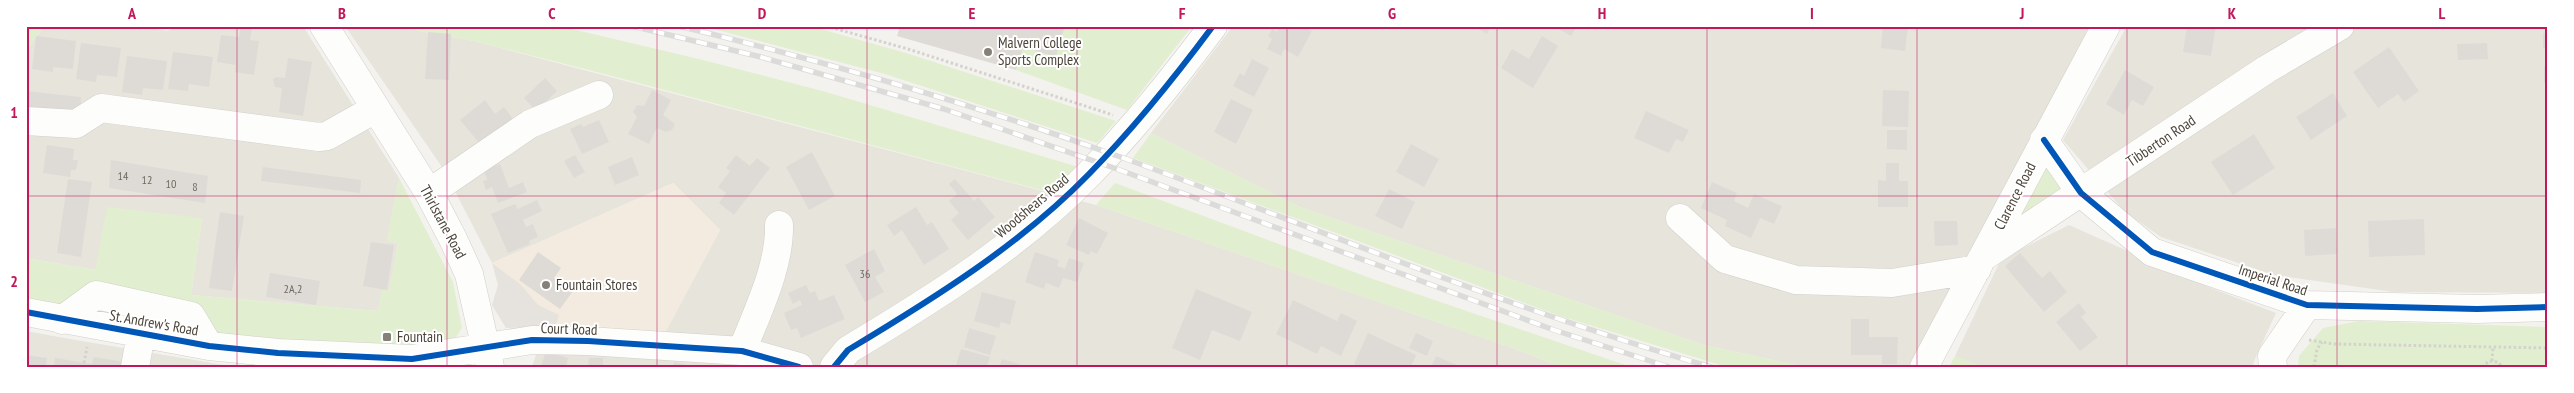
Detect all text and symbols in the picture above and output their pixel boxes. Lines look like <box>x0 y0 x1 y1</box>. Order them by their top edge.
text: A <box>127 3 137 23</box>
text: B <box>338 3 346 23</box>
text: C <box>548 3 556 23</box>
text: D <box>758 3 767 23</box>
text: E <box>969 3 976 23</box>
text: F <box>1179 3 1186 23</box>
text: G <box>1388 3 1396 23</box>
text: H <box>1598 3 1606 23</box>
text: I <box>1810 3 1814 23</box>
text: J <box>2019 3 2024 23</box>
text: K <box>2228 3 2237 23</box>
text: L <box>2439 3 2446 23</box>
place label: Malvern College Sports Complex <box>998 33 1082 69</box>
marker: Malvern College Sports Complex <box>982 46 994 58</box>
text: 1 <box>10 102 18 122</box>
street label: Tibberton Road <box>2122 110 2199 171</box>
street label: Clarence Road <box>1989 159 2040 233</box>
house number: 14 <box>118 168 129 183</box>
street label: Woodshears Road <box>991 169 1073 242</box>
house number: 12 <box>142 172 152 187</box>
house number: 10 <box>166 176 176 191</box>
house number: 8 <box>192 179 198 194</box>
street label: Thirlstane Road <box>416 182 471 262</box>
street label: Imperial Road <box>2236 259 2310 300</box>
house number: 36 <box>860 266 870 281</box>
text: 2 <box>10 271 18 291</box>
place label: Fountain Stores <box>556 275 637 294</box>
marker: Fountain Stores <box>540 279 552 291</box>
house number: 2A,2 <box>284 281 302 296</box>
street label: St. Andrew's Road <box>108 305 200 340</box>
street label: Court Road <box>540 318 598 339</box>
place label: Fountain <box>397 327 443 346</box>
marker: Fountain <box>381 331 393 343</box>

